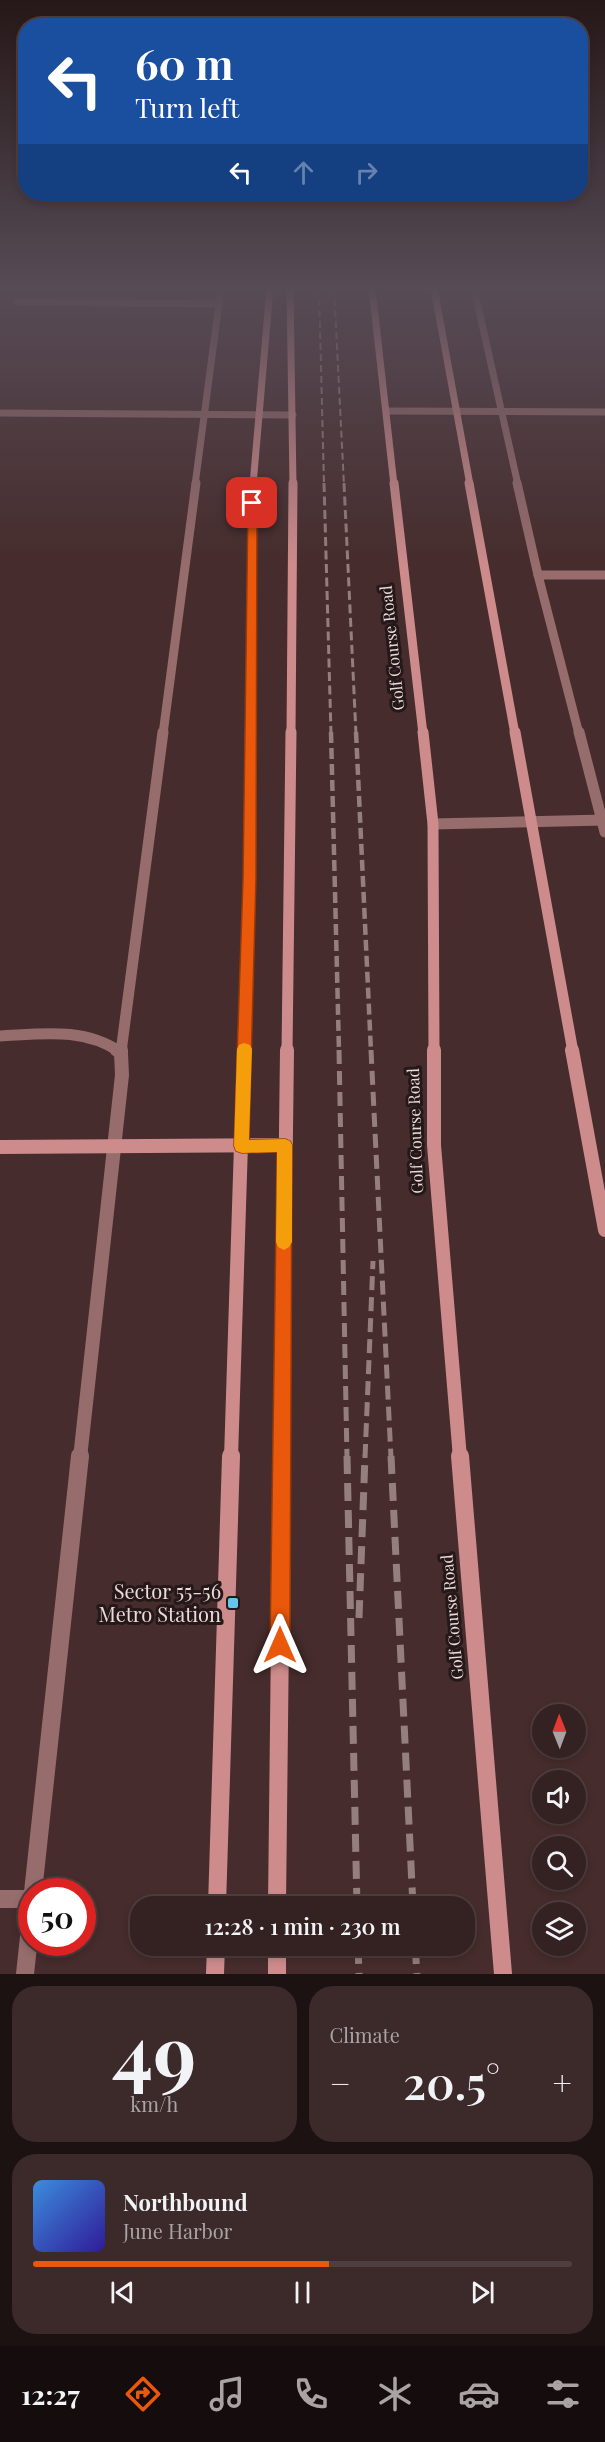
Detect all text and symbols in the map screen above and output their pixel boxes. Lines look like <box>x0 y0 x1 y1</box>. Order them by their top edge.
text: 60 m <box>135 35 233 91</box>
icon: left <box>36 42 114 120</box>
text: Turn left <box>135 89 239 125</box>
icon: left <box>224 156 257 189</box>
icon: ahead <box>287 156 320 189</box>
icon: right <box>350 156 383 189</box>
pin <box>226 477 277 528</box>
icon: arrive <box>235 486 268 519</box>
street label: Golf Course Road <box>374 585 409 712</box>
street label: Golf Course Road <box>402 1068 427 1194</box>
street label: Golf Course Road <box>436 1554 467 1681</box>
place label: Sector 55-56 Metro Station <box>99 1577 221 1627</box>
marker: Sector 55-56 Metro Station <box>226 1596 240 1610</box>
position arrow <box>248 1613 312 1677</box>
north arrow <box>532 1704 586 1758</box>
map controls <box>532 1704 586 1956</box>
button: sound <box>532 1770 586 1824</box>
button: search <box>532 1836 586 1890</box>
speed limit sign: 50 <box>18 1878 96 1956</box>
button: layers <box>532 1902 586 1956</box>
text: 12:28 · 1 min · 230 m <box>204 1911 401 1941</box>
text: 49 <box>112 1999 196 2103</box>
text: Climate <box>330 2021 400 2048</box>
text: 20.5° <box>403 2051 500 2111</box>
text: − <box>330 2060 351 2104</box>
text: + <box>553 2060 572 2104</box>
text: km/h <box>130 2090 178 2117</box>
text: Northbound <box>123 2187 248 2217</box>
text: June Harbor <box>123 2217 233 2244</box>
icon: previous <box>106 2276 139 2309</box>
icon: pause <box>286 2276 319 2309</box>
icon: next <box>466 2276 499 2309</box>
icon: directions <box>122 2373 164 2415</box>
icon: music <box>206 2373 248 2415</box>
icon: phone <box>290 2373 332 2415</box>
icon: climate <box>374 2373 416 2415</box>
icon: car <box>458 2373 500 2415</box>
icon: filters <box>542 2373 584 2415</box>
text: 12:27 <box>21 2376 80 2412</box>

